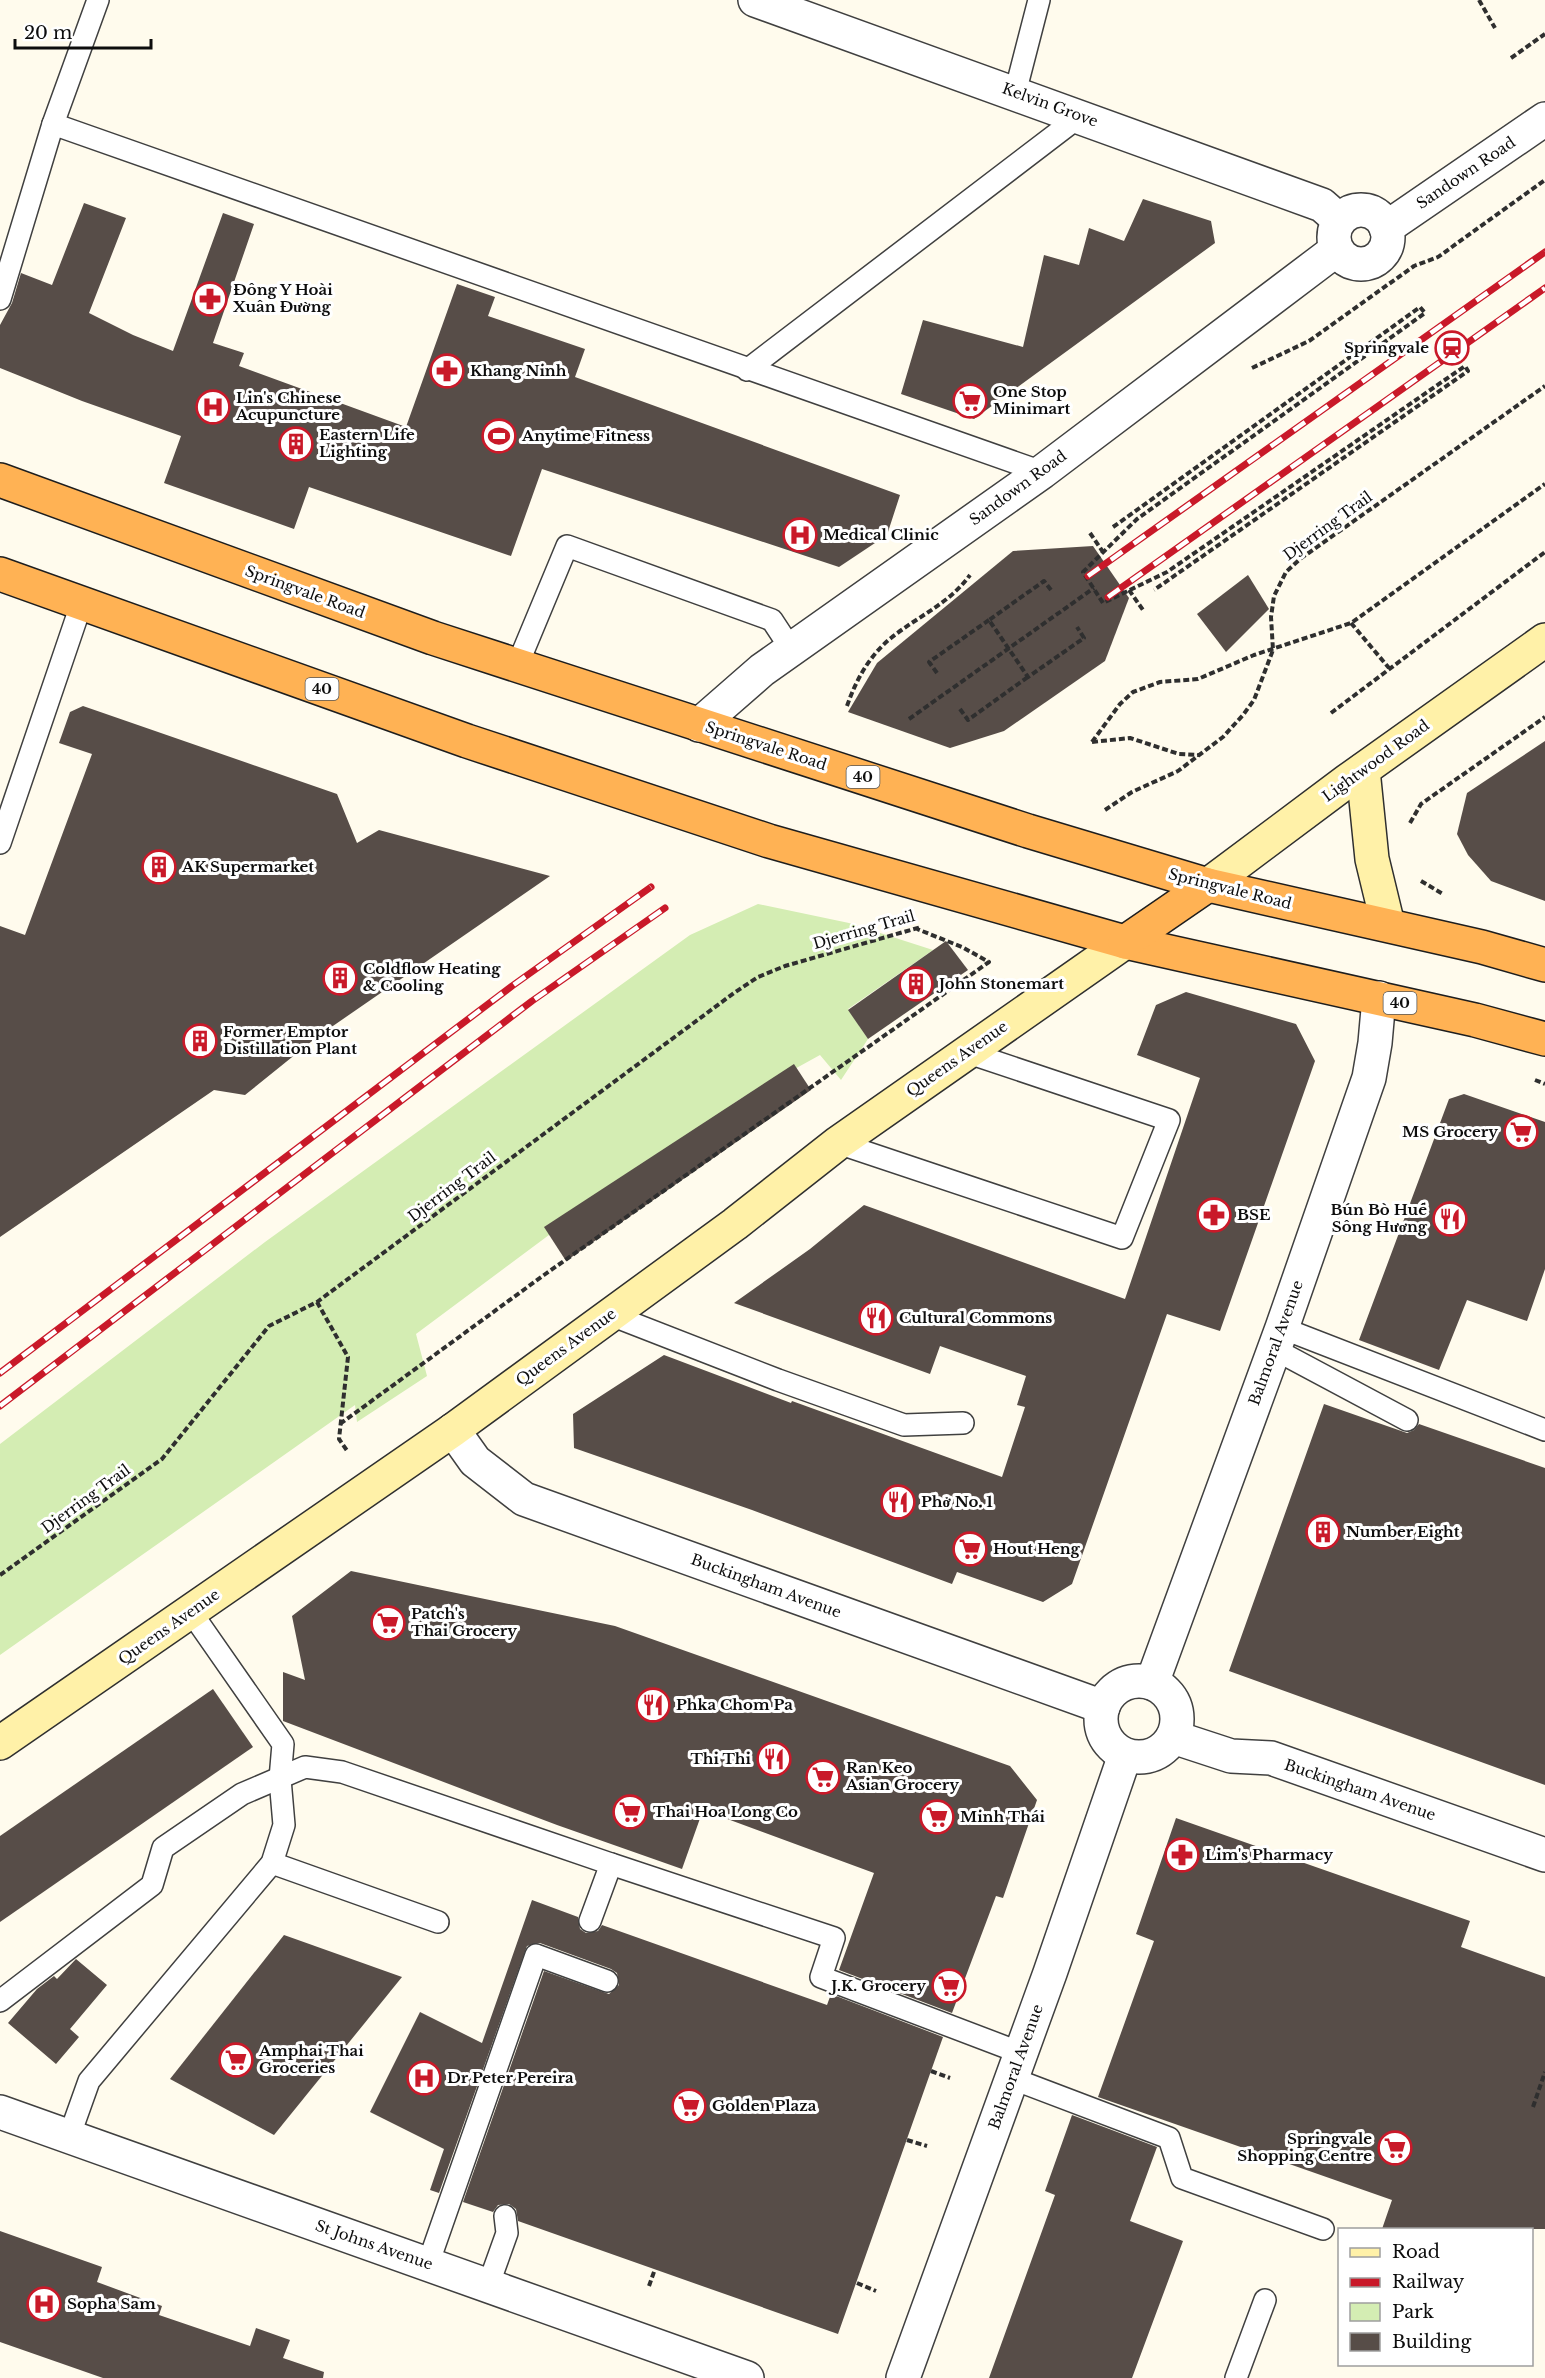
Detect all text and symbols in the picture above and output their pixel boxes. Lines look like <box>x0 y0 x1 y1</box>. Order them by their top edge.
scale bar <box>15 12 152 50</box>
text: 20 m <box>24 22 72 44</box>
street label: Kelvin Grove <box>1000 78 1101 131</box>
street label: Sandown Road <box>1413 132 1519 213</box>
place label: Đông Y Hoài Xuân Đường <box>232 280 333 316</box>
pharmacy icon: Đông Y Hoài Xuân Đường <box>192 281 228 317</box>
station icon: Springvale <box>1434 330 1470 366</box>
place label: Springvale <box>1344 338 1429 357</box>
pharmacy icon: Khang Ninh <box>429 353 465 389</box>
place label: Khang Ninh <box>470 361 567 380</box>
place label: One Stop Minimart <box>993 382 1071 418</box>
supermarket icon: One Stop Minimart <box>952 383 988 419</box>
place label: Lin's Chinese Acupuncture <box>235 388 341 424</box>
hospital icon: Lin's Chinese Acupuncture <box>195 389 231 425</box>
sports icon: Anytime Fitness <box>481 418 517 454</box>
place label: Eastern Life Lighting <box>319 425 415 461</box>
building icon: Eastern Life Lighting <box>278 426 314 462</box>
place label: Anytime Fitness <box>521 426 650 445</box>
street label: Sandown Road <box>965 446 1070 529</box>
street label: Djerring Trail <box>1280 487 1376 564</box>
hospital icon: Medical Clinic <box>782 517 818 553</box>
place label: Medical Clinic <box>823 525 939 544</box>
street label: Springvale Road <box>243 561 368 622</box>
road number: 40 <box>306 678 338 700</box>
street label: Lightwood Road <box>1319 715 1433 806</box>
street label: Springvale Road <box>703 717 829 774</box>
road number: 40 <box>846 766 880 788</box>
building icon: AK Supermarket <box>141 849 177 885</box>
place label: AK Supermarket <box>181 857 314 876</box>
street label: Springvale Road <box>1167 864 1294 913</box>
street label: Djerring Trail <box>811 906 917 953</box>
place label: Coldflow Heating & Cooling <box>363 959 501 995</box>
building icon: Coldflow Heating & Cooling <box>322 960 358 996</box>
building icon: John Stonemart <box>898 966 934 1002</box>
place label: John Stonemart <box>936 974 1064 993</box>
road number: 40 <box>1384 992 1416 1014</box>
street label: Queens Avenue <box>902 1017 1011 1101</box>
place label: Former Emptor Distillation Plant <box>223 1022 357 1058</box>
building icon: Former Emptor Distillation Plant <box>182 1023 218 1059</box>
supermarket icon: MS Grocery <box>1503 1114 1539 1150</box>
place label: MS Grocery <box>1402 1122 1498 1141</box>
street label: Djerring Trail <box>404 1147 500 1226</box>
pharmacy icon: BSE <box>1196 1197 1232 1233</box>
place label: Bún Bò Huế Sông Hương <box>1330 1200 1428 1236</box>
restaurant icon: Bún Bò Huế Sông Hương <box>1432 1201 1468 1237</box>
place label: BSE <box>1237 1205 1270 1224</box>
street label: Balmoral Avenue <box>1244 1278 1307 1408</box>
restaurant icon: Cultural Commons <box>858 1300 894 1336</box>
street label: Queens Avenue <box>512 1304 620 1389</box>
place label: Cultural Commons <box>899 1308 1052 1327</box>
street label: Djerring Trail <box>38 1460 134 1537</box>
restaurant icon: Phở No. 1 <box>880 1484 916 1520</box>
place label: Phở No. 1 <box>921 1492 993 1511</box>
building icon: Number Eight <box>1305 1514 1341 1550</box>
place label: Number Eight <box>1346 1522 1460 1541</box>
supermarket icon: Hout Heng <box>952 1531 988 1567</box>
place label: Hout Heng <box>993 1539 1081 1558</box>
street label: Buckingham Avenue <box>688 1549 844 1622</box>
street label: Queens Avenue <box>114 1585 223 1669</box>
place label: Patch's Thai Grocery <box>411 1604 517 1640</box>
supermarket icon: Patch's Thai Grocery <box>370 1605 406 1641</box>
restaurant icon: Phka Chom Pa <box>635 1687 671 1723</box>
place label: Phka Chom Pa <box>676 1695 793 1714</box>
restaurant icon: Thi Thi <box>756 1741 792 1777</box>
place label: Thi Thi <box>690 1749 752 1768</box>
street label: Buckingham Avenue <box>1282 1755 1438 1824</box>
place label: Ran Keo Asian Grocery <box>845 1758 959 1794</box>
supermarket icon: Ran Keo Asian Grocery <box>805 1759 841 1795</box>
supermarket icon: Thai Hoa Long Co <box>612 1794 648 1830</box>
supermarket icon: Minh Thái <box>919 1799 955 1835</box>
place label: Thai Hoa Long Co <box>653 1802 798 1821</box>
place label: Minh Thái <box>960 1807 1045 1826</box>
pharmacy icon: Lim's Pharmacy <box>1164 1837 1200 1873</box>
place label: Lim's Pharmacy <box>1205 1845 1333 1864</box>
supermarket icon: J.K. Grocery <box>931 1968 967 2004</box>
place label: J.K. Grocery <box>828 1976 926 1995</box>
street label: Balmoral Avenue <box>984 2002 1047 2132</box>
place label: Amphai Thai Groceries <box>258 2041 364 2077</box>
supermarket icon: Amphai Thai Groceries <box>218 2042 254 2078</box>
hospital icon: Dr Peter Pereira <box>406 2060 442 2096</box>
place label: Dr Peter Pereira <box>447 2068 574 2087</box>
supermarket icon: Golden Plaza <box>671 2088 707 2124</box>
place label: Golden Plaza <box>712 2096 817 2115</box>
place label: Springvale Shopping Centre <box>1237 2129 1372 2165</box>
supermarket icon: Springvale Shopping Centre <box>1377 2130 1413 2166</box>
street label: St Johns Avenue <box>313 2215 435 2274</box>
legend <box>1338 2228 1533 2366</box>
text: Road <box>1392 2241 1440 2263</box>
text: Railway <box>1392 2271 1465 2293</box>
hospital icon: Sopha Sam <box>26 2286 62 2322</box>
place label: Sopha Sam <box>67 2294 156 2313</box>
text: Park <box>1392 2301 1434 2323</box>
text: Building <box>1392 2331 1471 2353</box>

